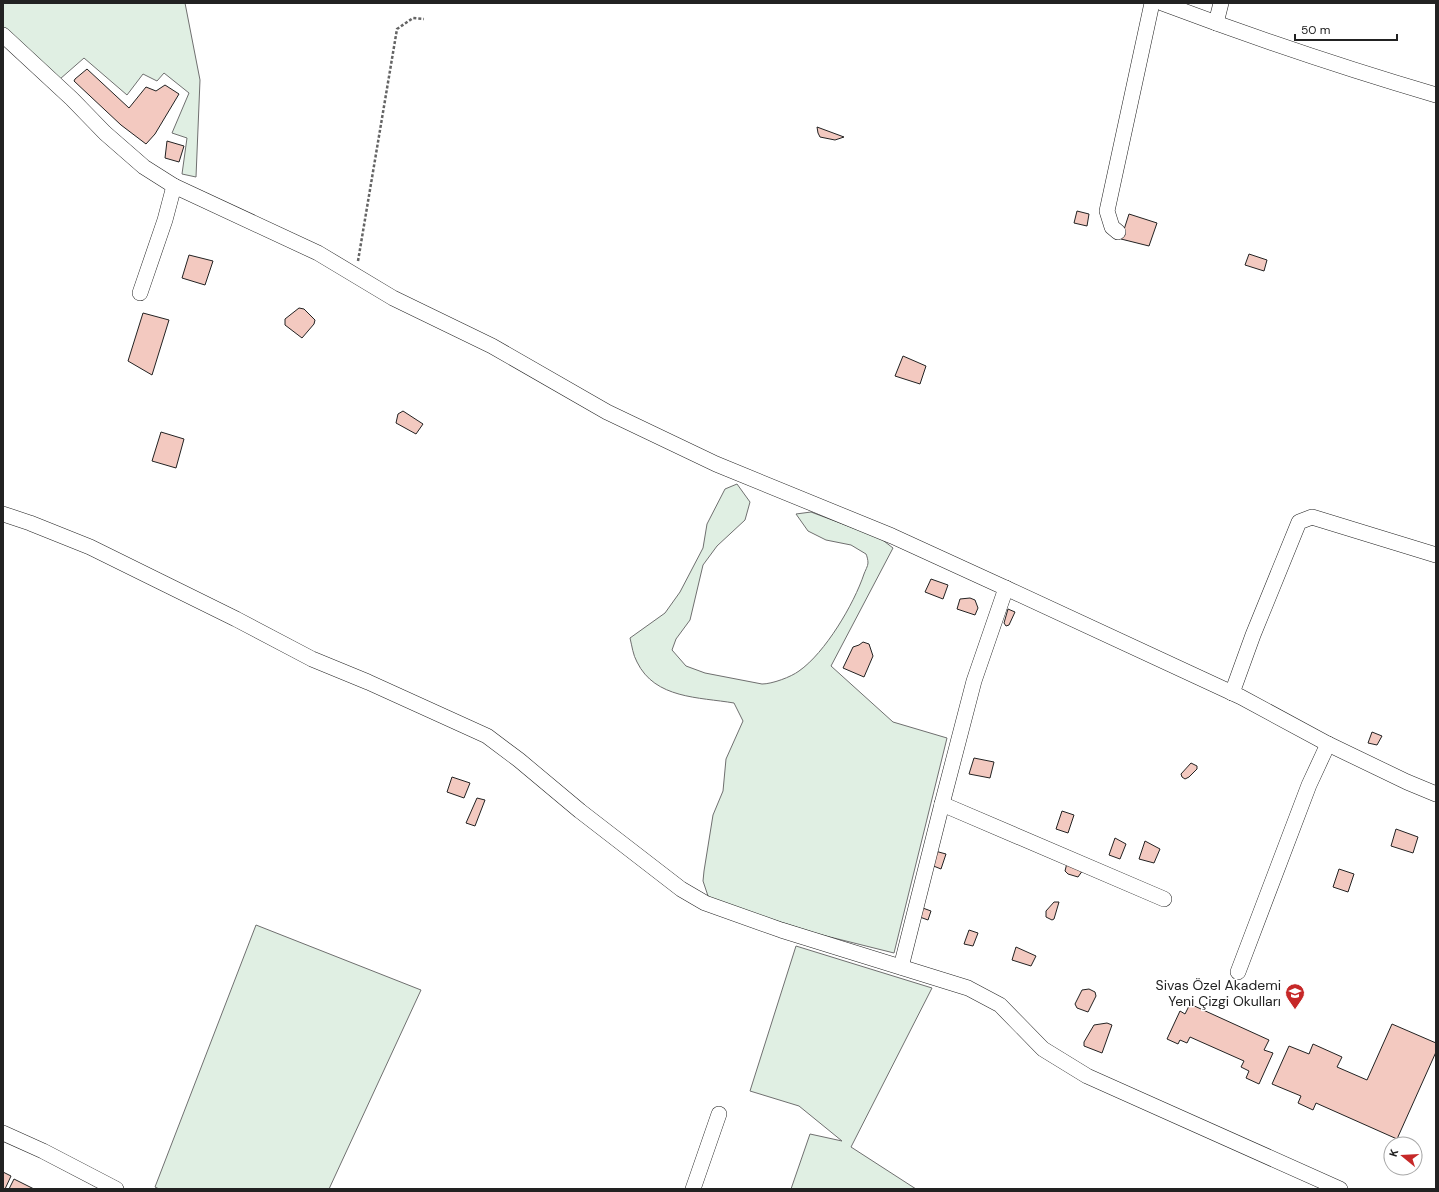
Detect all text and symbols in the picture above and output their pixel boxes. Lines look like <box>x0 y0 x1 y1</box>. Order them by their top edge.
scale bar <box>1295 16 1397 42</box>
text: 50 m <box>1301 22 1330 38</box>
place label: Sivas Özel Akademi Yeni Çizgi Okulları <box>1156 976 1281 1010</box>
school or university icon: Sivas Özel Akademi Yeni Çizgi Okulları <box>1284 982 1306 1010</box>
north arrow <box>1383 1136 1423 1176</box>
text: K <box>1386 1147 1401 1158</box>

